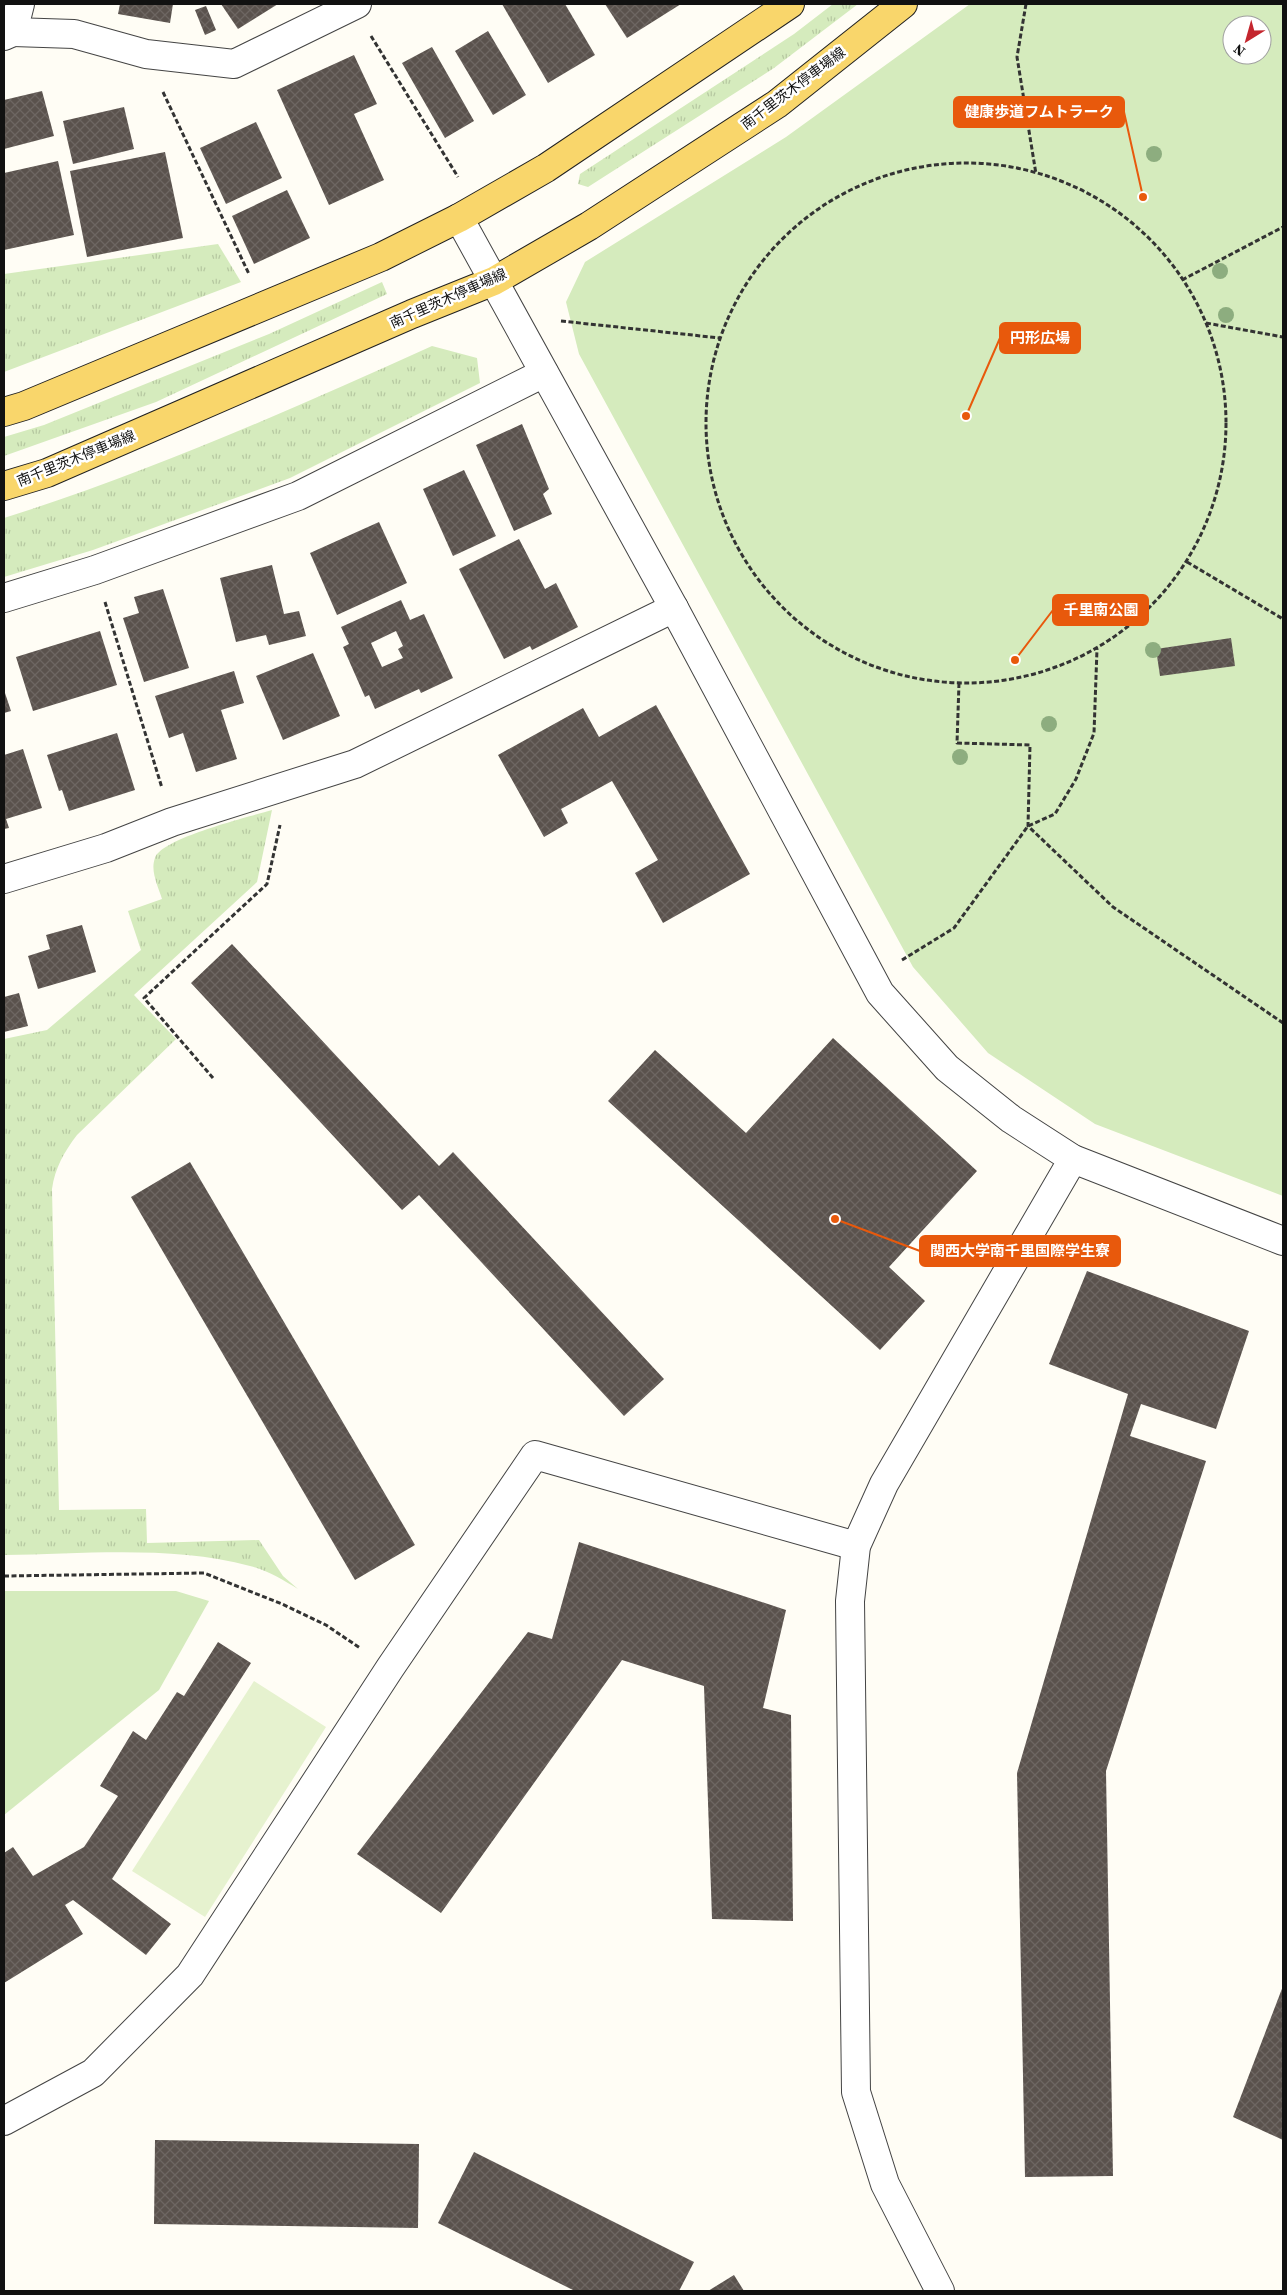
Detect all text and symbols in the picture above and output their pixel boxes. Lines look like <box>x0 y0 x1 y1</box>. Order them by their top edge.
north arrow <box>1222 15 1272 65</box>
text: N <box>1229 39 1249 61</box>
street label: 南千里茨木停車場線 <box>737 42 849 134</box>
callout: 健康歩道フムトラーク <box>954 97 1124 127</box>
text: 健康歩道フムトラーク <box>964 101 1114 122</box>
street label: 南千里茨木停車場線 <box>386 263 510 333</box>
callout: 円形広場 <box>1000 323 1080 353</box>
text: 円形広場 <box>1010 327 1070 348</box>
street label: 南千里茨木停車場線 <box>14 425 138 491</box>
callout: 千里南公園 <box>1053 595 1148 625</box>
text: 千里南公園 <box>1063 599 1139 620</box>
callout: 関西大学南千里国際学生寮 <box>920 1236 1120 1266</box>
text: 関西大学南千里国際学生寮 <box>930 1240 1110 1261</box>

